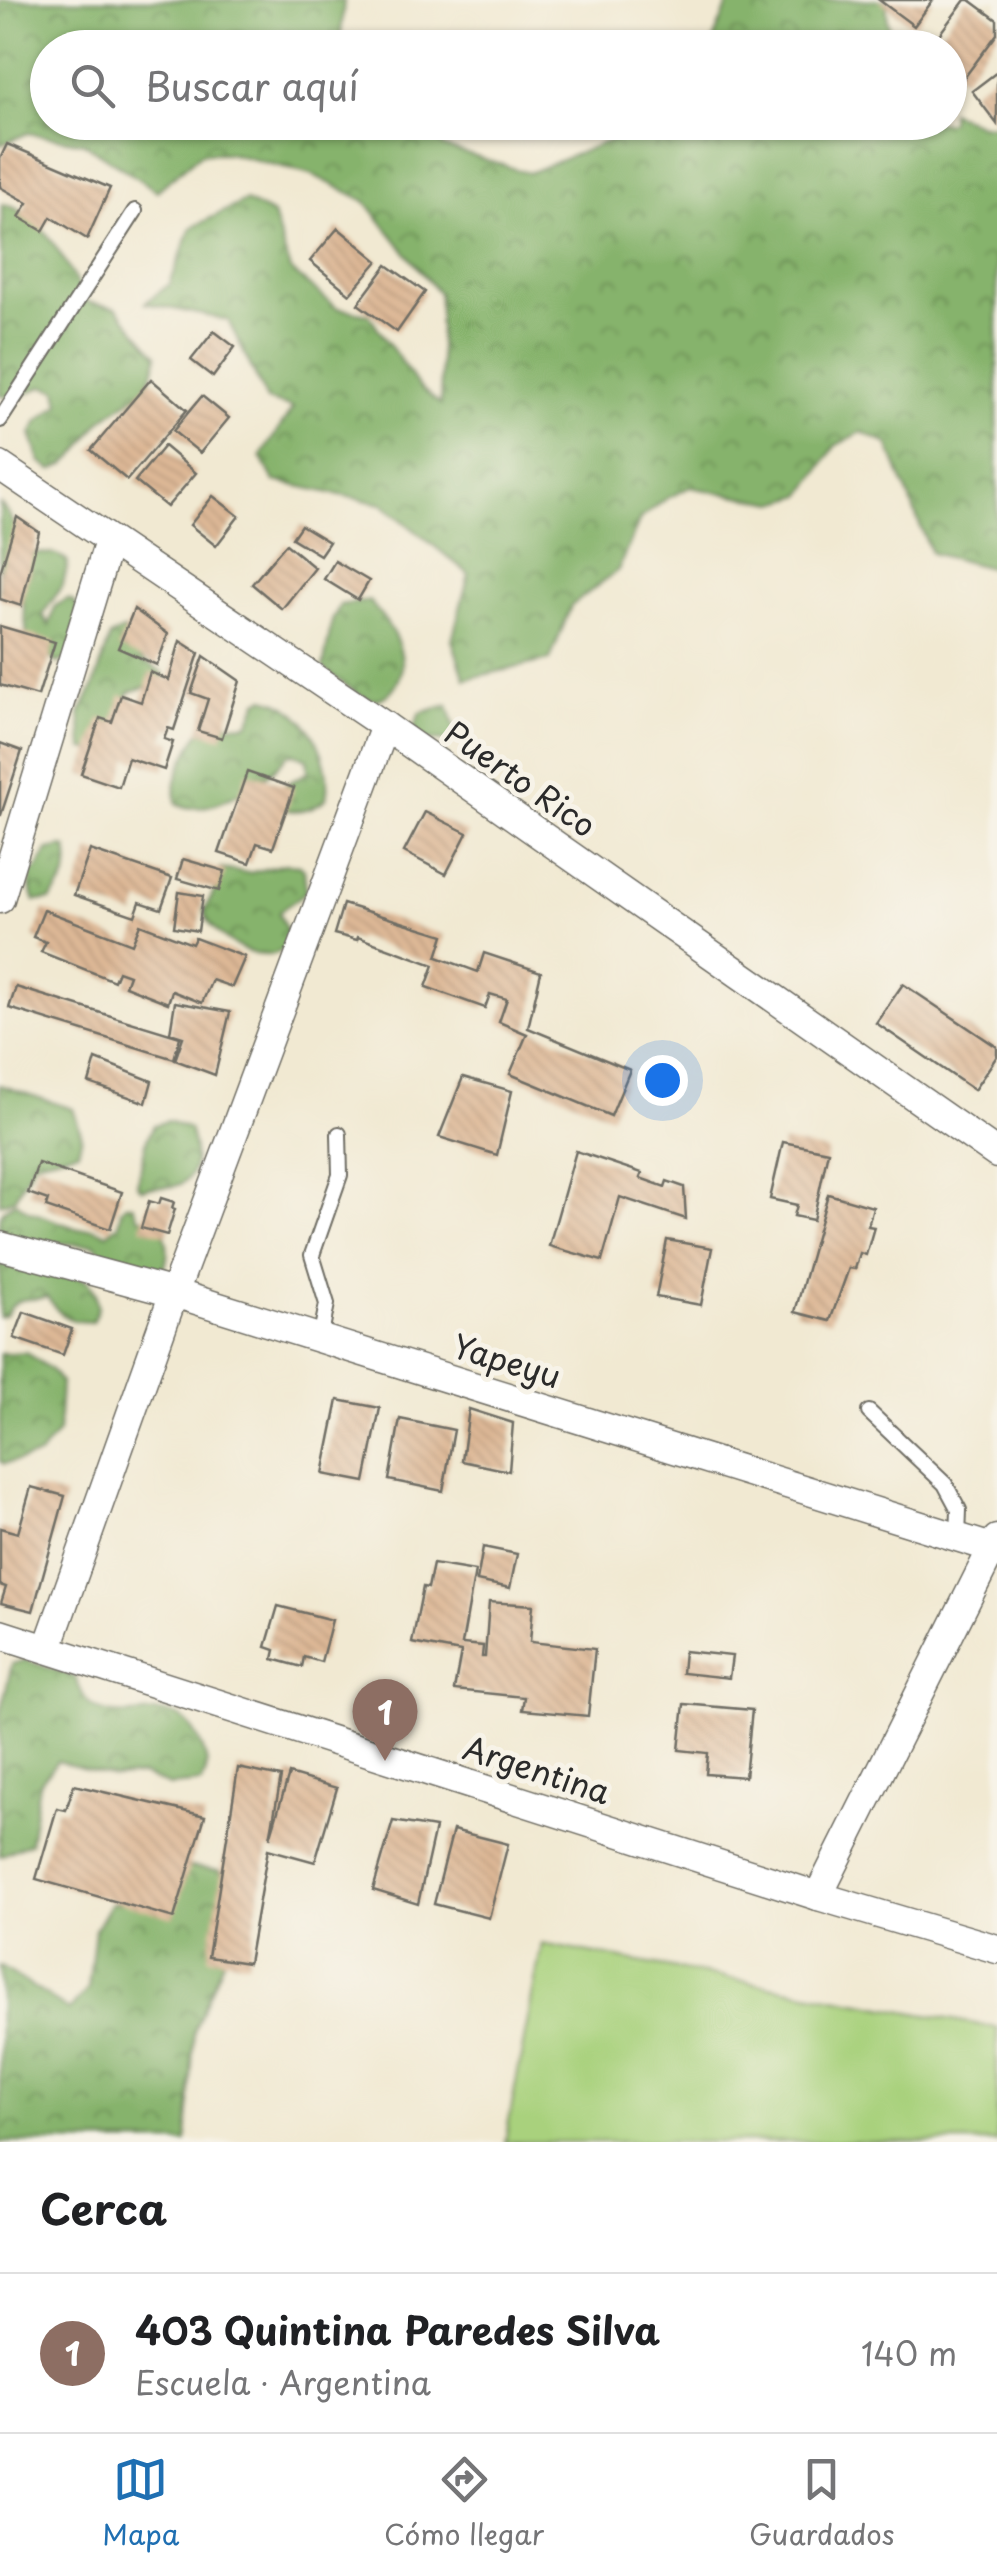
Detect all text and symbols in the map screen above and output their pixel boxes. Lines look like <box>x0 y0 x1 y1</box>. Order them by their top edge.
search box <box>30 30 967 140</box>
text: Buscar aquí <box>145 57 359 114</box>
icon: search <box>65 58 120 113</box>
street label: Puerto Rico <box>436 708 606 848</box>
your location <box>637 1055 688 1106</box>
street label: Yapeyu <box>447 1321 567 1399</box>
pin: 1 <box>352 1678 418 1761</box>
street label: Argentina <box>457 1723 617 1815</box>
text: Cerca <box>40 2176 167 2239</box>
text: 403 Quintina Paredes Silva <box>135 2301 660 2358</box>
text: 1 <box>65 2329 80 2377</box>
text: 140 m <box>861 2329 957 2377</box>
text: Escuela · Argentina <box>135 2358 431 2406</box>
tab: Mapa <box>102 2452 179 2555</box>
tab: Cómo llegar <box>384 2452 544 2555</box>
tab: Guardados <box>749 2452 895 2555</box>

